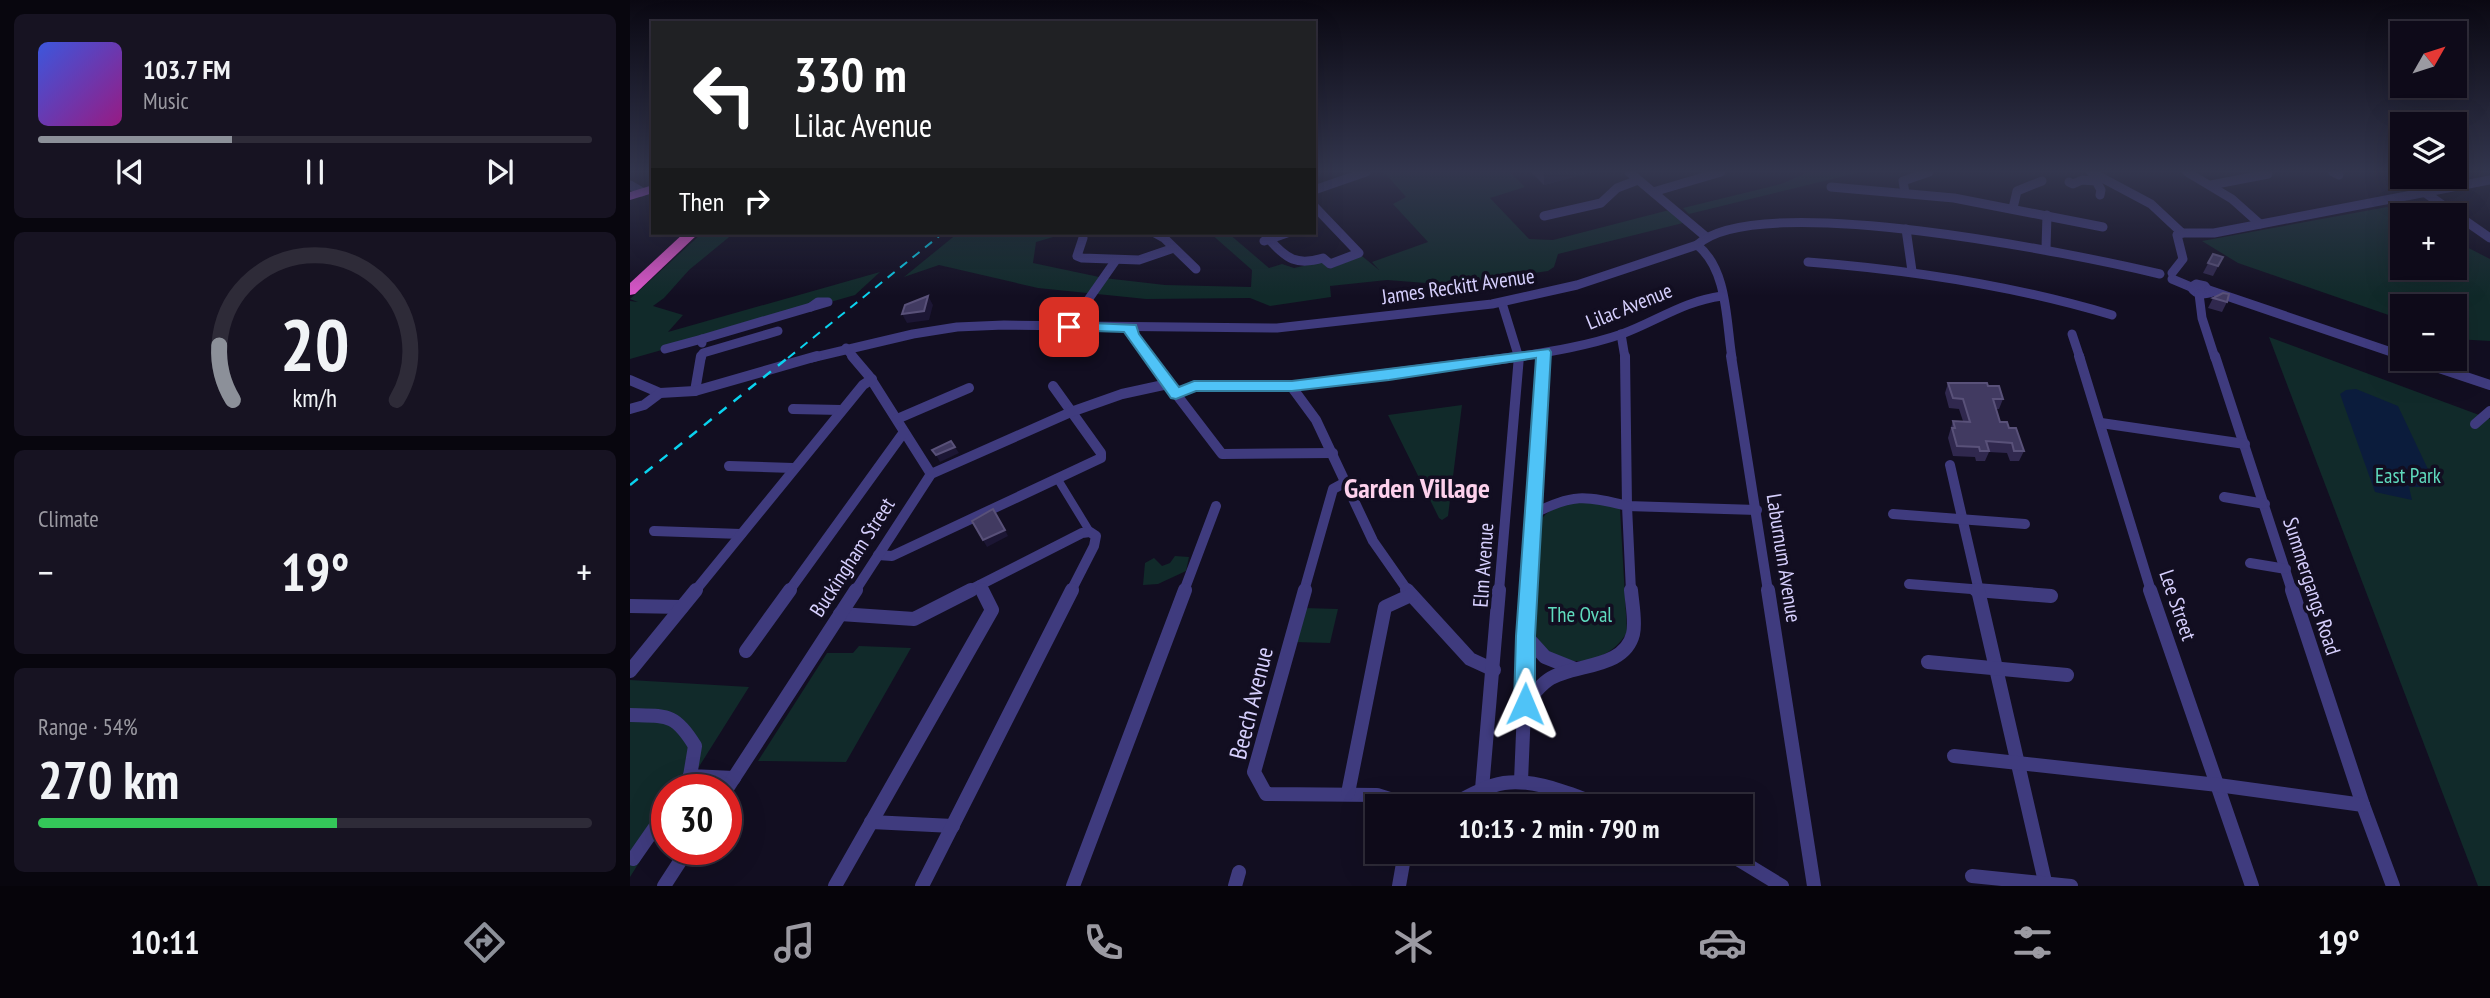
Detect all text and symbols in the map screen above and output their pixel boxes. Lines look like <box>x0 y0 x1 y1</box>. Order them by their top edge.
north arrow <box>2390 21 2468 98</box>
map controls <box>2390 21 2467 371</box>
text: 330 m <box>794 42 907 106</box>
icon: left <box>679 49 770 140</box>
text: 103.7 FM <box>143 53 231 86</box>
text: Music <box>143 86 189 115</box>
text: Lilac Avenue <box>794 104 932 146</box>
button: layers <box>2390 112 2467 189</box>
icon: previous <box>111 153 149 191</box>
icon: pause <box>296 153 334 191</box>
icon: next <box>481 153 519 191</box>
icon: right <box>738 182 776 220</box>
text: Then <box>679 185 724 218</box>
button: + <box>2390 203 2467 280</box>
street label: James Reckitt Avenue <box>1379 262 1536 310</box>
street label: Lilac Avenue <box>1582 277 1676 335</box>
button: − <box>2390 294 2467 371</box>
text: 20 <box>280 296 350 390</box>
pin <box>1039 297 1099 357</box>
icon: arrive <box>1050 308 1088 346</box>
text: km/h <box>293 382 337 414</box>
park label: East Park <box>2375 462 2441 489</box>
district label: Garden Village <box>1344 469 1490 506</box>
street label: Buckingham Street <box>803 492 901 622</box>
street label: Laburnum Avenue <box>1761 492 1807 624</box>
text: Climate <box>38 504 99 533</box>
street label: Summergangs Road <box>2277 514 2347 658</box>
street label: Elm Avenue <box>1467 522 1499 608</box>
text: 19° <box>281 538 349 605</box>
text: − <box>38 547 54 596</box>
text: + <box>576 547 592 596</box>
street label: Lee Street <box>2153 566 2203 644</box>
park label: The Oval <box>1548 601 1612 628</box>
street label: Beech Avenue <box>1222 643 1280 763</box>
position arrow <box>1488 667 1562 741</box>
text: Range · 54% <box>38 712 138 741</box>
text: 270 km <box>38 746 179 813</box>
speed limit sign: 30 <box>651 774 742 865</box>
text: 10:13 · 2 min · 790 m <box>1459 812 1659 845</box>
icon: directions <box>460 918 509 967</box>
icon: music <box>770 918 819 967</box>
icon: phone <box>1079 918 1128 967</box>
icon: climate <box>1389 918 1438 967</box>
icon: car <box>1698 918 1747 967</box>
icon: filters <box>2008 918 2057 967</box>
text: 10:11 <box>130 921 200 963</box>
text: 19° <box>2317 921 2360 963</box>

